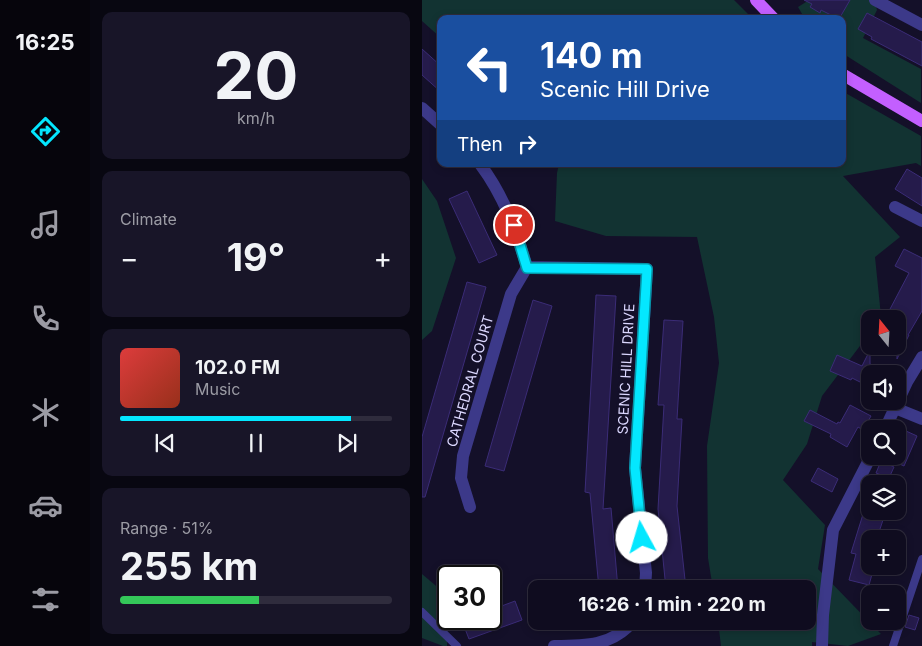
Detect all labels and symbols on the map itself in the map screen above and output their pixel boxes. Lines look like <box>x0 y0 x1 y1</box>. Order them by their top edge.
pin <box>493 204 535 246</box>
street label: SCENIC HILL DRIVE <box>614 303 637 435</box>
north arrow <box>861 310 906 355</box>
street label: CATHEDRAL COURT <box>443 313 496 449</box>
position arrow <box>615 511 667 563</box>
speed limit sign: 30 <box>437 565 502 630</box>

